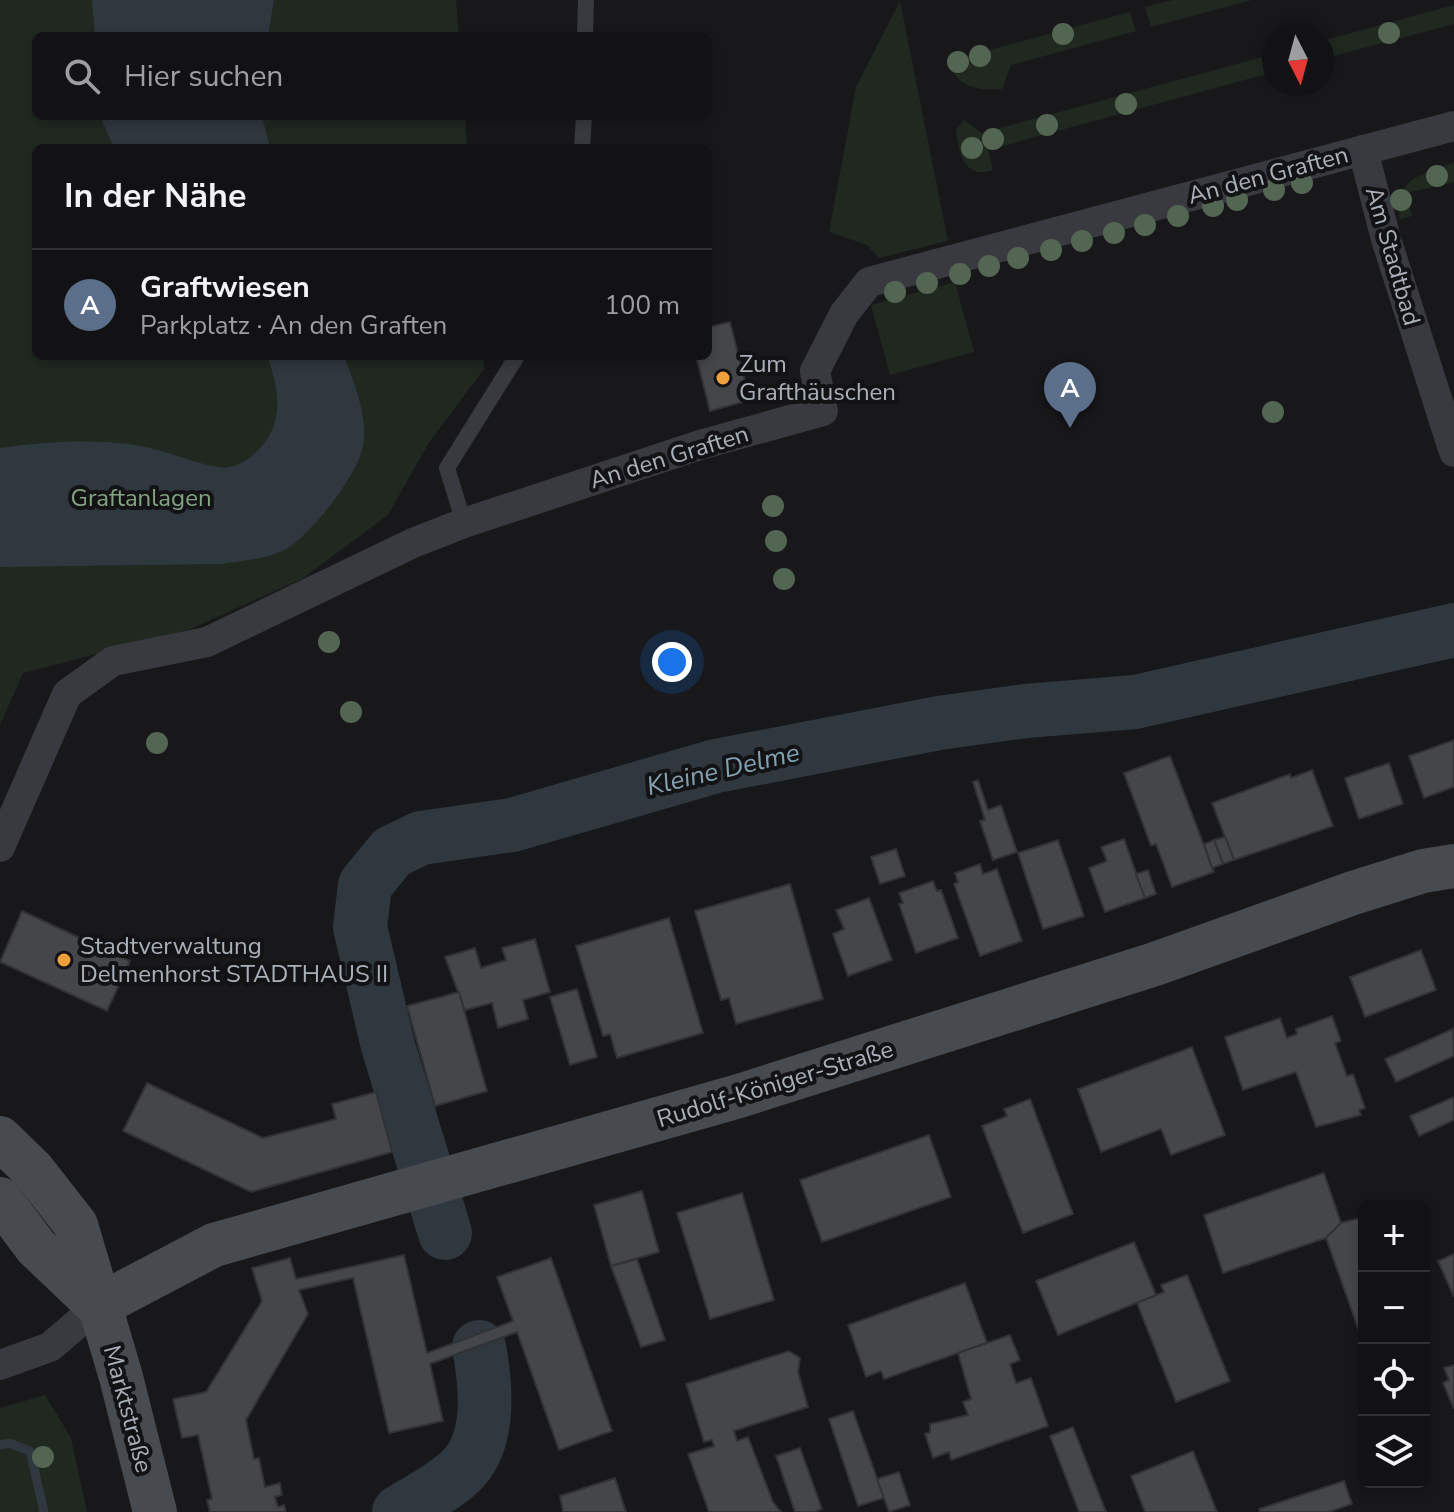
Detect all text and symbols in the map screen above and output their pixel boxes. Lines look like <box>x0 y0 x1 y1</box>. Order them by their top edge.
north arrow <box>1262 24 1334 96</box>
search box <box>32 32 712 120</box>
icon: search <box>60 54 104 98</box>
text: Hier suchen <box>124 56 283 97</box>
street label: An den Graften <box>1184 138 1352 212</box>
text: In der Nähe <box>64 173 246 219</box>
street label: Am Stadtbad <box>1358 183 1428 329</box>
text: Graftwiesen <box>140 267 310 308</box>
text: A <box>80 288 100 323</box>
text: 100 m <box>604 288 680 323</box>
text: Parkplatz · An den Graften <box>140 308 447 343</box>
place label: Zum Grafthäuschen <box>739 348 896 408</box>
pin: A <box>1044 362 1096 428</box>
marker: Zum Grafthäuschen <box>714 369 732 387</box>
street label: An den Graften <box>586 418 752 496</box>
park label: Graftanlagen <box>70 482 212 514</box>
your location <box>652 642 692 682</box>
water label: Kleine Delme <box>643 735 803 804</box>
place label: Stadtverwaltung Delmenhorst STADTHAUS II <box>80 930 388 990</box>
marker: Stadtverwaltung Delmenhorst STADTHAUS II <box>55 951 73 969</box>
street label: Rudolf-Königer-Straße <box>653 1033 897 1135</box>
map controls <box>1358 1200 1430 1488</box>
button: + <box>1358 1200 1430 1272</box>
button: − <box>1358 1272 1430 1344</box>
street label: Marktstraße <box>96 1342 160 1476</box>
button: locate <box>1358 1344 1430 1416</box>
button: layers <box>1358 1416 1430 1488</box>

